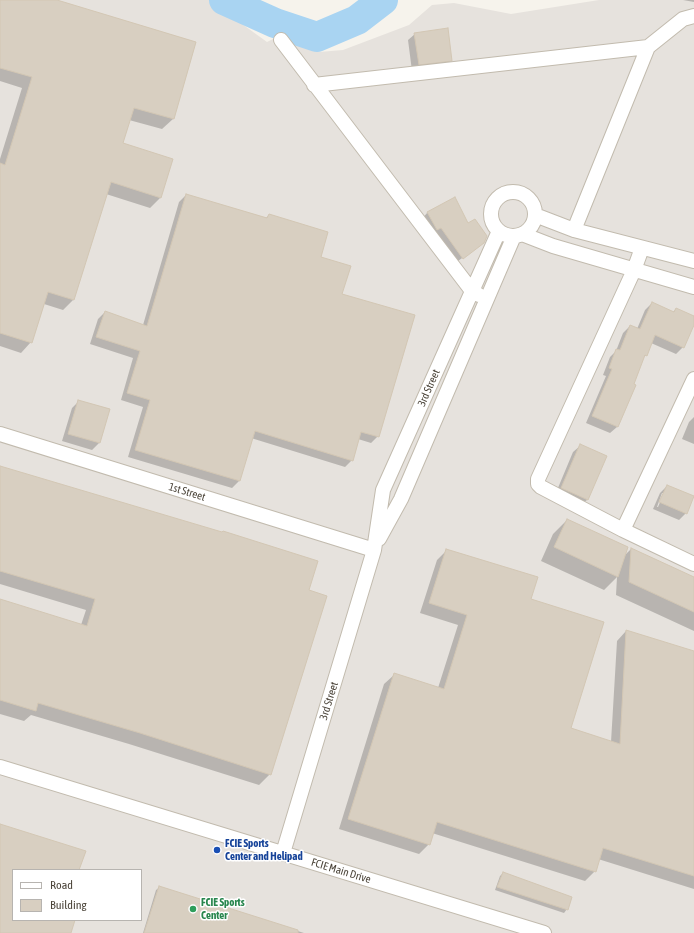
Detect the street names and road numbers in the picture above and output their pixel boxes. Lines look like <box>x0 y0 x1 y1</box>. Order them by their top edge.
street label: 3rd Street <box>415 367 443 409</box>
street label: 1st Street <box>167 480 207 504</box>
street label: 3rd Street <box>317 680 341 722</box>
street label: FCIE Main Drive <box>310 856 372 886</box>

